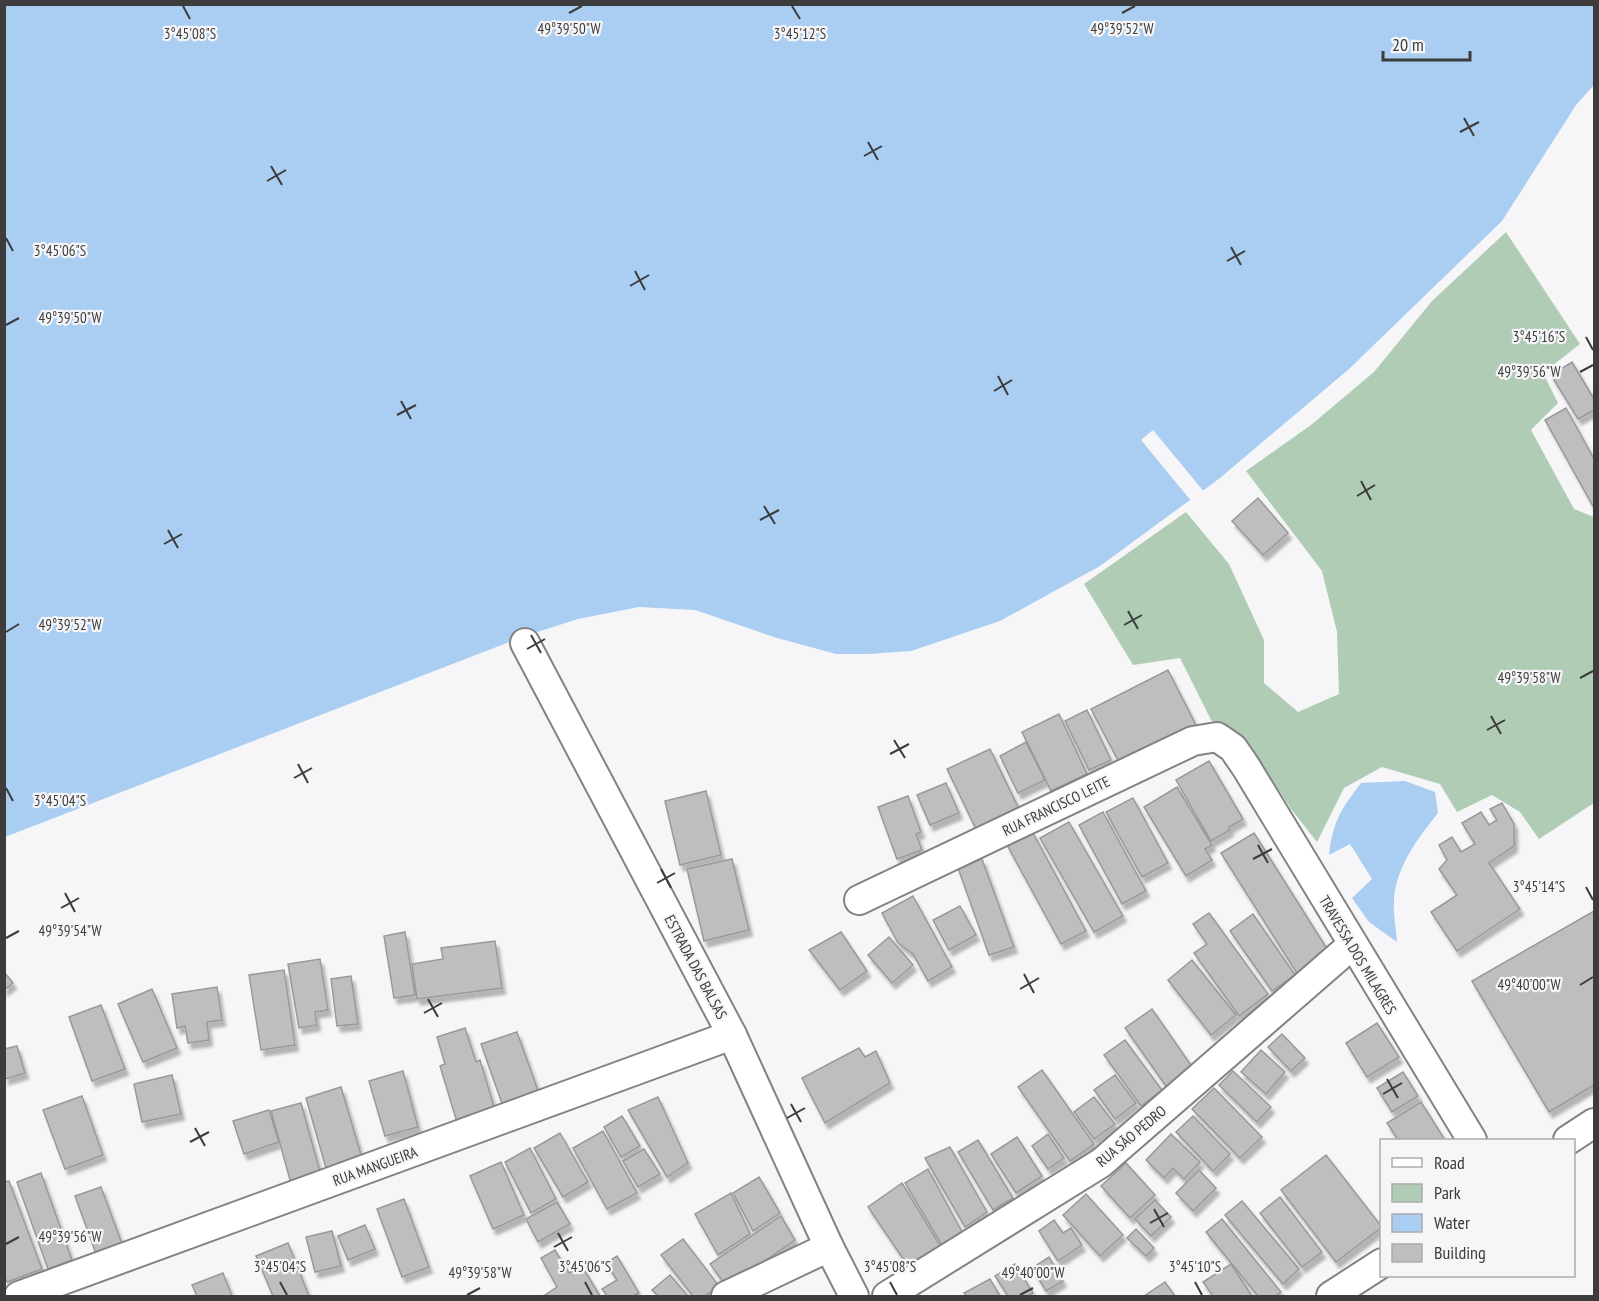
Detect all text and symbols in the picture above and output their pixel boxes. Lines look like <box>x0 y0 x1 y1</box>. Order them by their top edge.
text: 49°39'50"W <box>537 19 601 38</box>
text: 49°39'52"W <box>1090 19 1154 38</box>
text: 3°45'08"S <box>164 24 216 43</box>
text: 3°45'12"S <box>774 24 826 43</box>
scale bar <box>1383 24 1470 62</box>
text: 20 m <box>1392 33 1424 56</box>
text: 3°45'06"S <box>34 241 86 260</box>
text: 49°39'50"W <box>38 308 102 327</box>
text: 3°45'16"S <box>1513 327 1565 346</box>
text: 49°39'56"W <box>1497 362 1561 381</box>
text: 49°39'52"W <box>38 615 102 634</box>
text: 49°39'58"W <box>1497 668 1561 687</box>
street label: RUA FRANCISCO LEITE <box>999 772 1113 840</box>
text: 3°45'04"S <box>34 791 86 810</box>
text: 3°45'14"S <box>1513 877 1565 896</box>
street label: TRAVESSA DOS MILAGRES <box>1315 892 1401 1018</box>
street label: ESTRADA DAS BALSAS <box>661 912 731 1022</box>
text: 49°39'54"W <box>38 921 102 940</box>
text: 49°40'00"W <box>1497 975 1561 994</box>
street label: RUA SÃO PEDRO <box>1092 1101 1170 1171</box>
legend <box>1380 1139 1575 1277</box>
street label: RUA MANGUEIRA <box>330 1142 421 1190</box>
text: Road <box>1434 1151 1465 1174</box>
text: Park <box>1434 1181 1461 1204</box>
text: Water <box>1434 1211 1470 1234</box>
text: 49°39'56"W <box>38 1227 102 1246</box>
text: Building <box>1434 1241 1486 1264</box>
text: 3°45'04"S <box>254 1257 306 1276</box>
text: 3°45'06"S <box>559 1257 611 1276</box>
text: 3°45'08"S <box>864 1257 916 1276</box>
text: 3°45'10"S <box>1169 1257 1221 1276</box>
text: 49°39'58"W <box>448 1263 512 1282</box>
text: 49°40'00"W <box>1001 1263 1065 1282</box>

